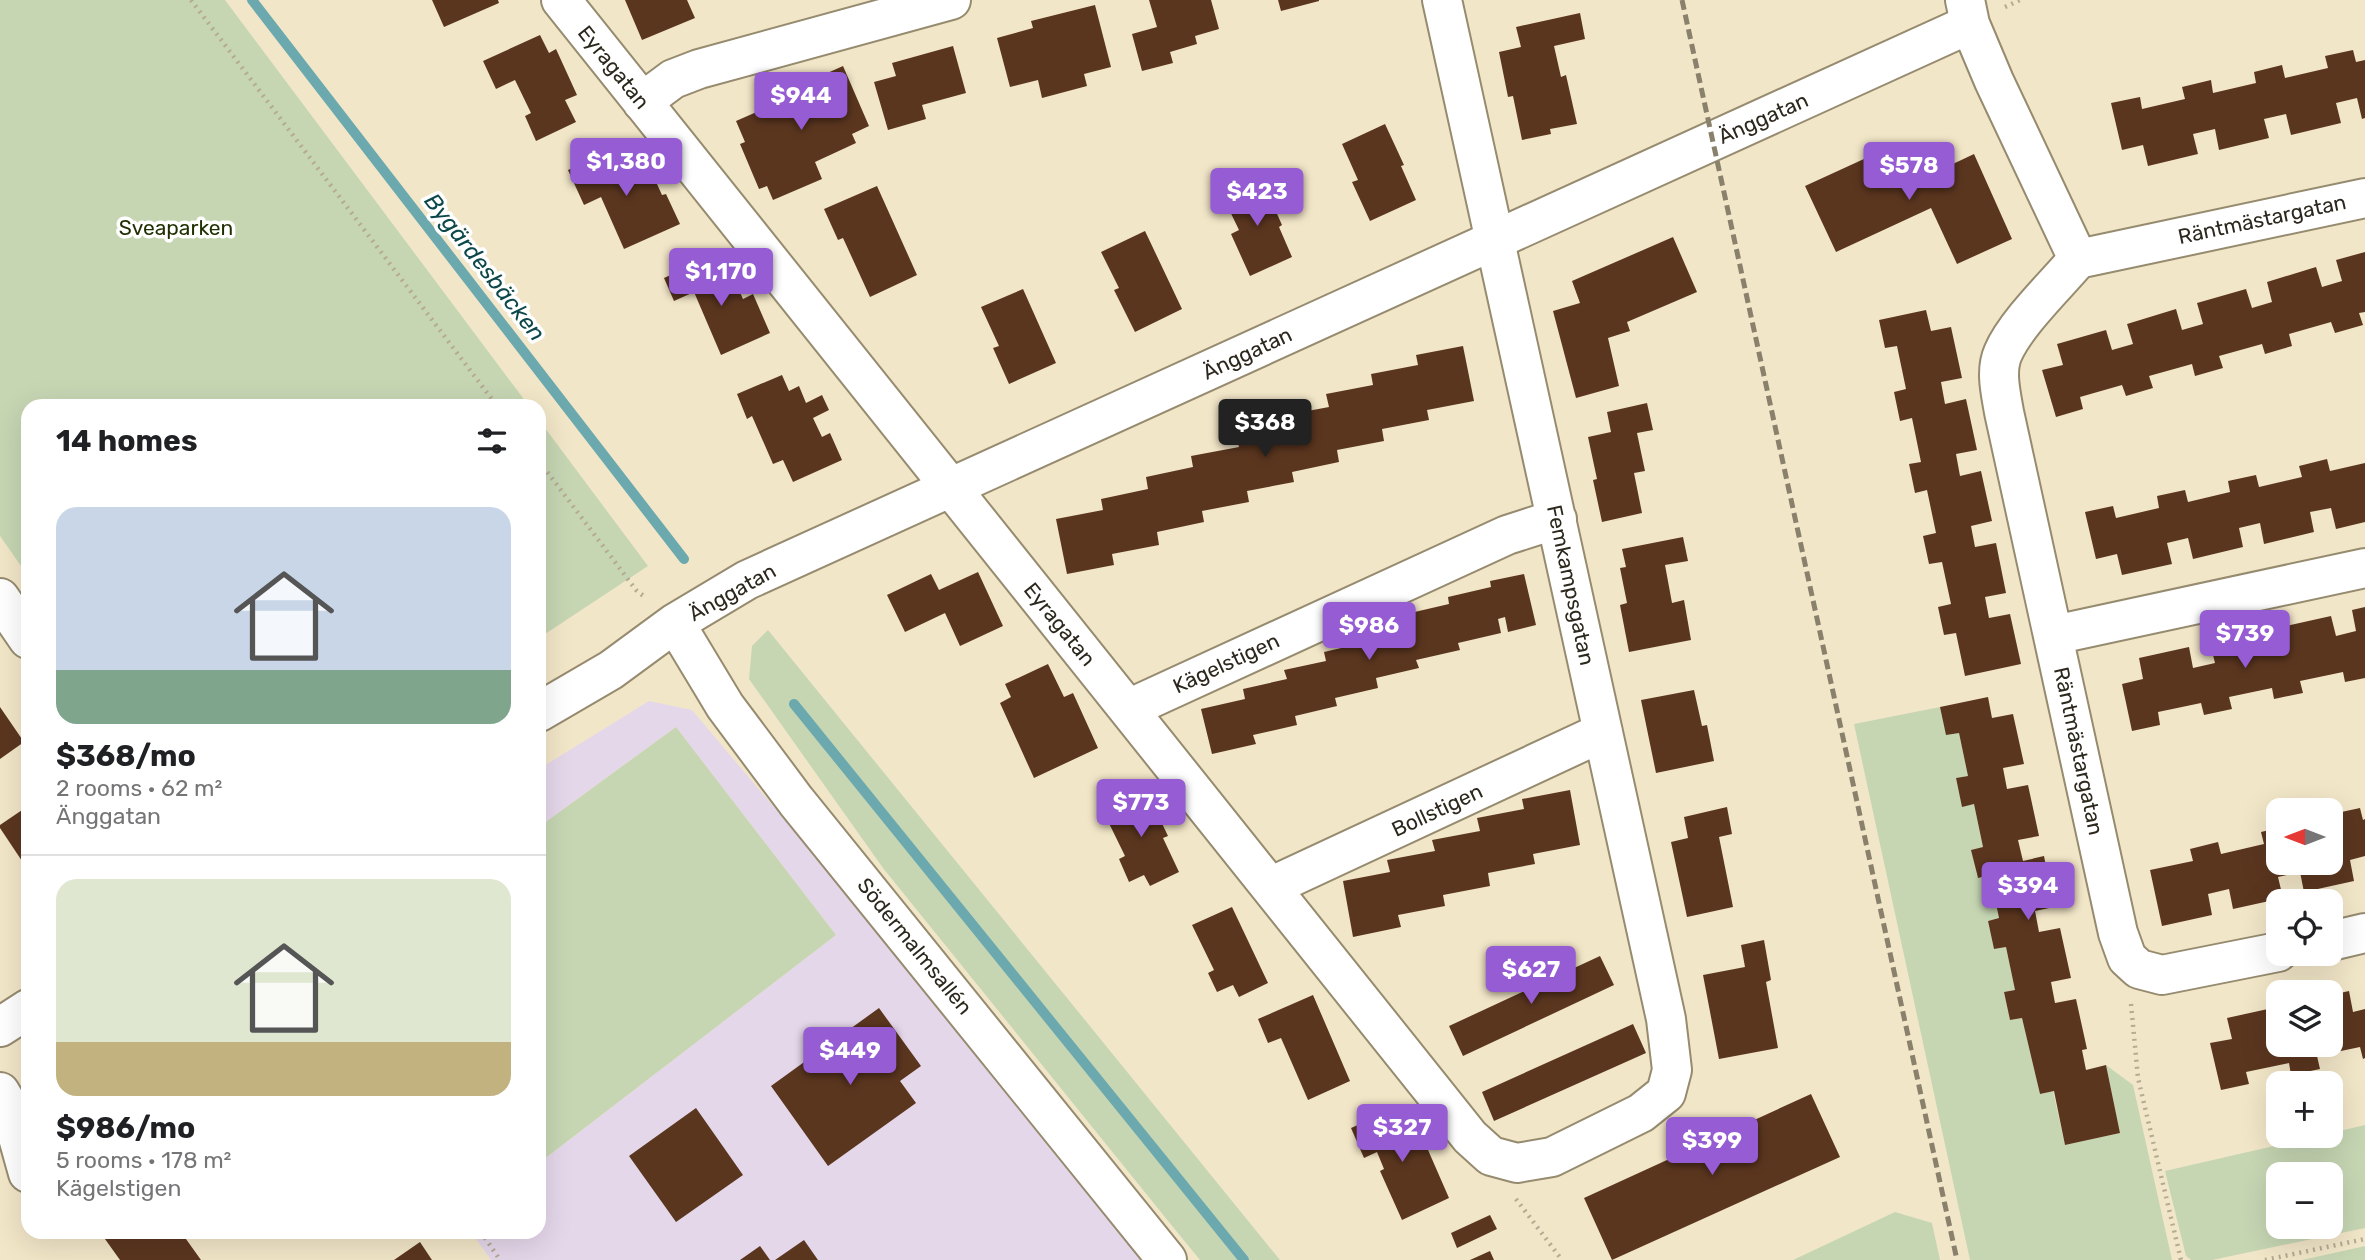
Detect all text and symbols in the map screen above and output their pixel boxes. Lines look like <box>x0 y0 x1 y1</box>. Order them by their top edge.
street label: Eyragatan <box>573 20 655 114</box>
pin: $944 <box>760 72 842 132</box>
text: $944 <box>770 81 832 109</box>
street label: Änggatan <box>1714 87 1812 149</box>
pin: $1,380 <box>569 138 683 198</box>
pin: $578 <box>1868 142 1950 202</box>
text: $1,380 <box>586 147 666 175</box>
text: $578 <box>1880 151 1938 179</box>
pin: $423 <box>1216 168 1298 228</box>
text: $423 <box>1226 177 1288 205</box>
water label: Bygärdesbäcken <box>419 188 551 346</box>
street label: Räntmästargatan <box>2176 189 2348 249</box>
park label: Sveaparken <box>119 215 233 240</box>
pin: $1,170 <box>664 248 778 308</box>
text: $1,170 <box>685 257 757 285</box>
street label: Änggatan <box>1198 321 1296 385</box>
pin: $368 <box>1224 400 1306 459</box>
text: $368 <box>1234 408 1296 436</box>
icon: filters <box>473 422 511 460</box>
text: 14 homes <box>56 423 198 459</box>
street label: Femkampsgatan <box>1542 503 1600 667</box>
icon: home <box>221 553 347 679</box>
street label: Änggatan <box>684 558 780 626</box>
street label: Eyragatan <box>1019 577 1101 671</box>
pin: $986 <box>1328 602 1410 662</box>
pin: $739 <box>2204 610 2286 670</box>
text: $986 <box>1339 611 1399 639</box>
text: $739 <box>2216 619 2274 647</box>
street label: Kägelstigen <box>1169 627 1283 699</box>
street label: Räntmästargatan <box>2049 665 2109 837</box>
text: $368/mo <box>56 738 196 774</box>
text: 2 rooms · 62 m² <box>56 774 222 802</box>
street label: Bollstigen <box>1388 778 1486 842</box>
pin: $773 <box>1100 780 1182 839</box>
text: $773 <box>1113 788 1169 816</box>
north arrow <box>2266 798 2343 875</box>
map controls <box>2266 798 2343 1239</box>
text: Änggatan <box>56 802 161 830</box>
pin: $394 <box>1987 862 2069 922</box>
text: $394 <box>1998 871 2058 899</box>
street label: Södermalmsallén <box>852 873 978 1019</box>
button: locate <box>2266 889 2343 966</box>
icon: home <box>221 925 347 1051</box>
pin: $627 <box>1490 946 1572 1006</box>
text: $627 <box>1502 955 1560 983</box>
button: layers <box>2266 980 2343 1057</box>
pin: $449 <box>809 1028 891 1087</box>
text: $449 <box>819 1036 881 1064</box>
button: + <box>2266 1071 2343 1148</box>
pin: $327 <box>1361 1104 1443 1164</box>
text: $986/mo <box>56 1110 195 1146</box>
text: $327 <box>1373 1113 1431 1141</box>
pin: $399 <box>1671 1118 1753 1177</box>
text: $399 <box>1682 1126 1742 1154</box>
text: 5 rooms · 178 m² <box>56 1146 231 1174</box>
button: − <box>2266 1162 2343 1239</box>
text: Kägelstigen <box>56 1174 181 1202</box>

